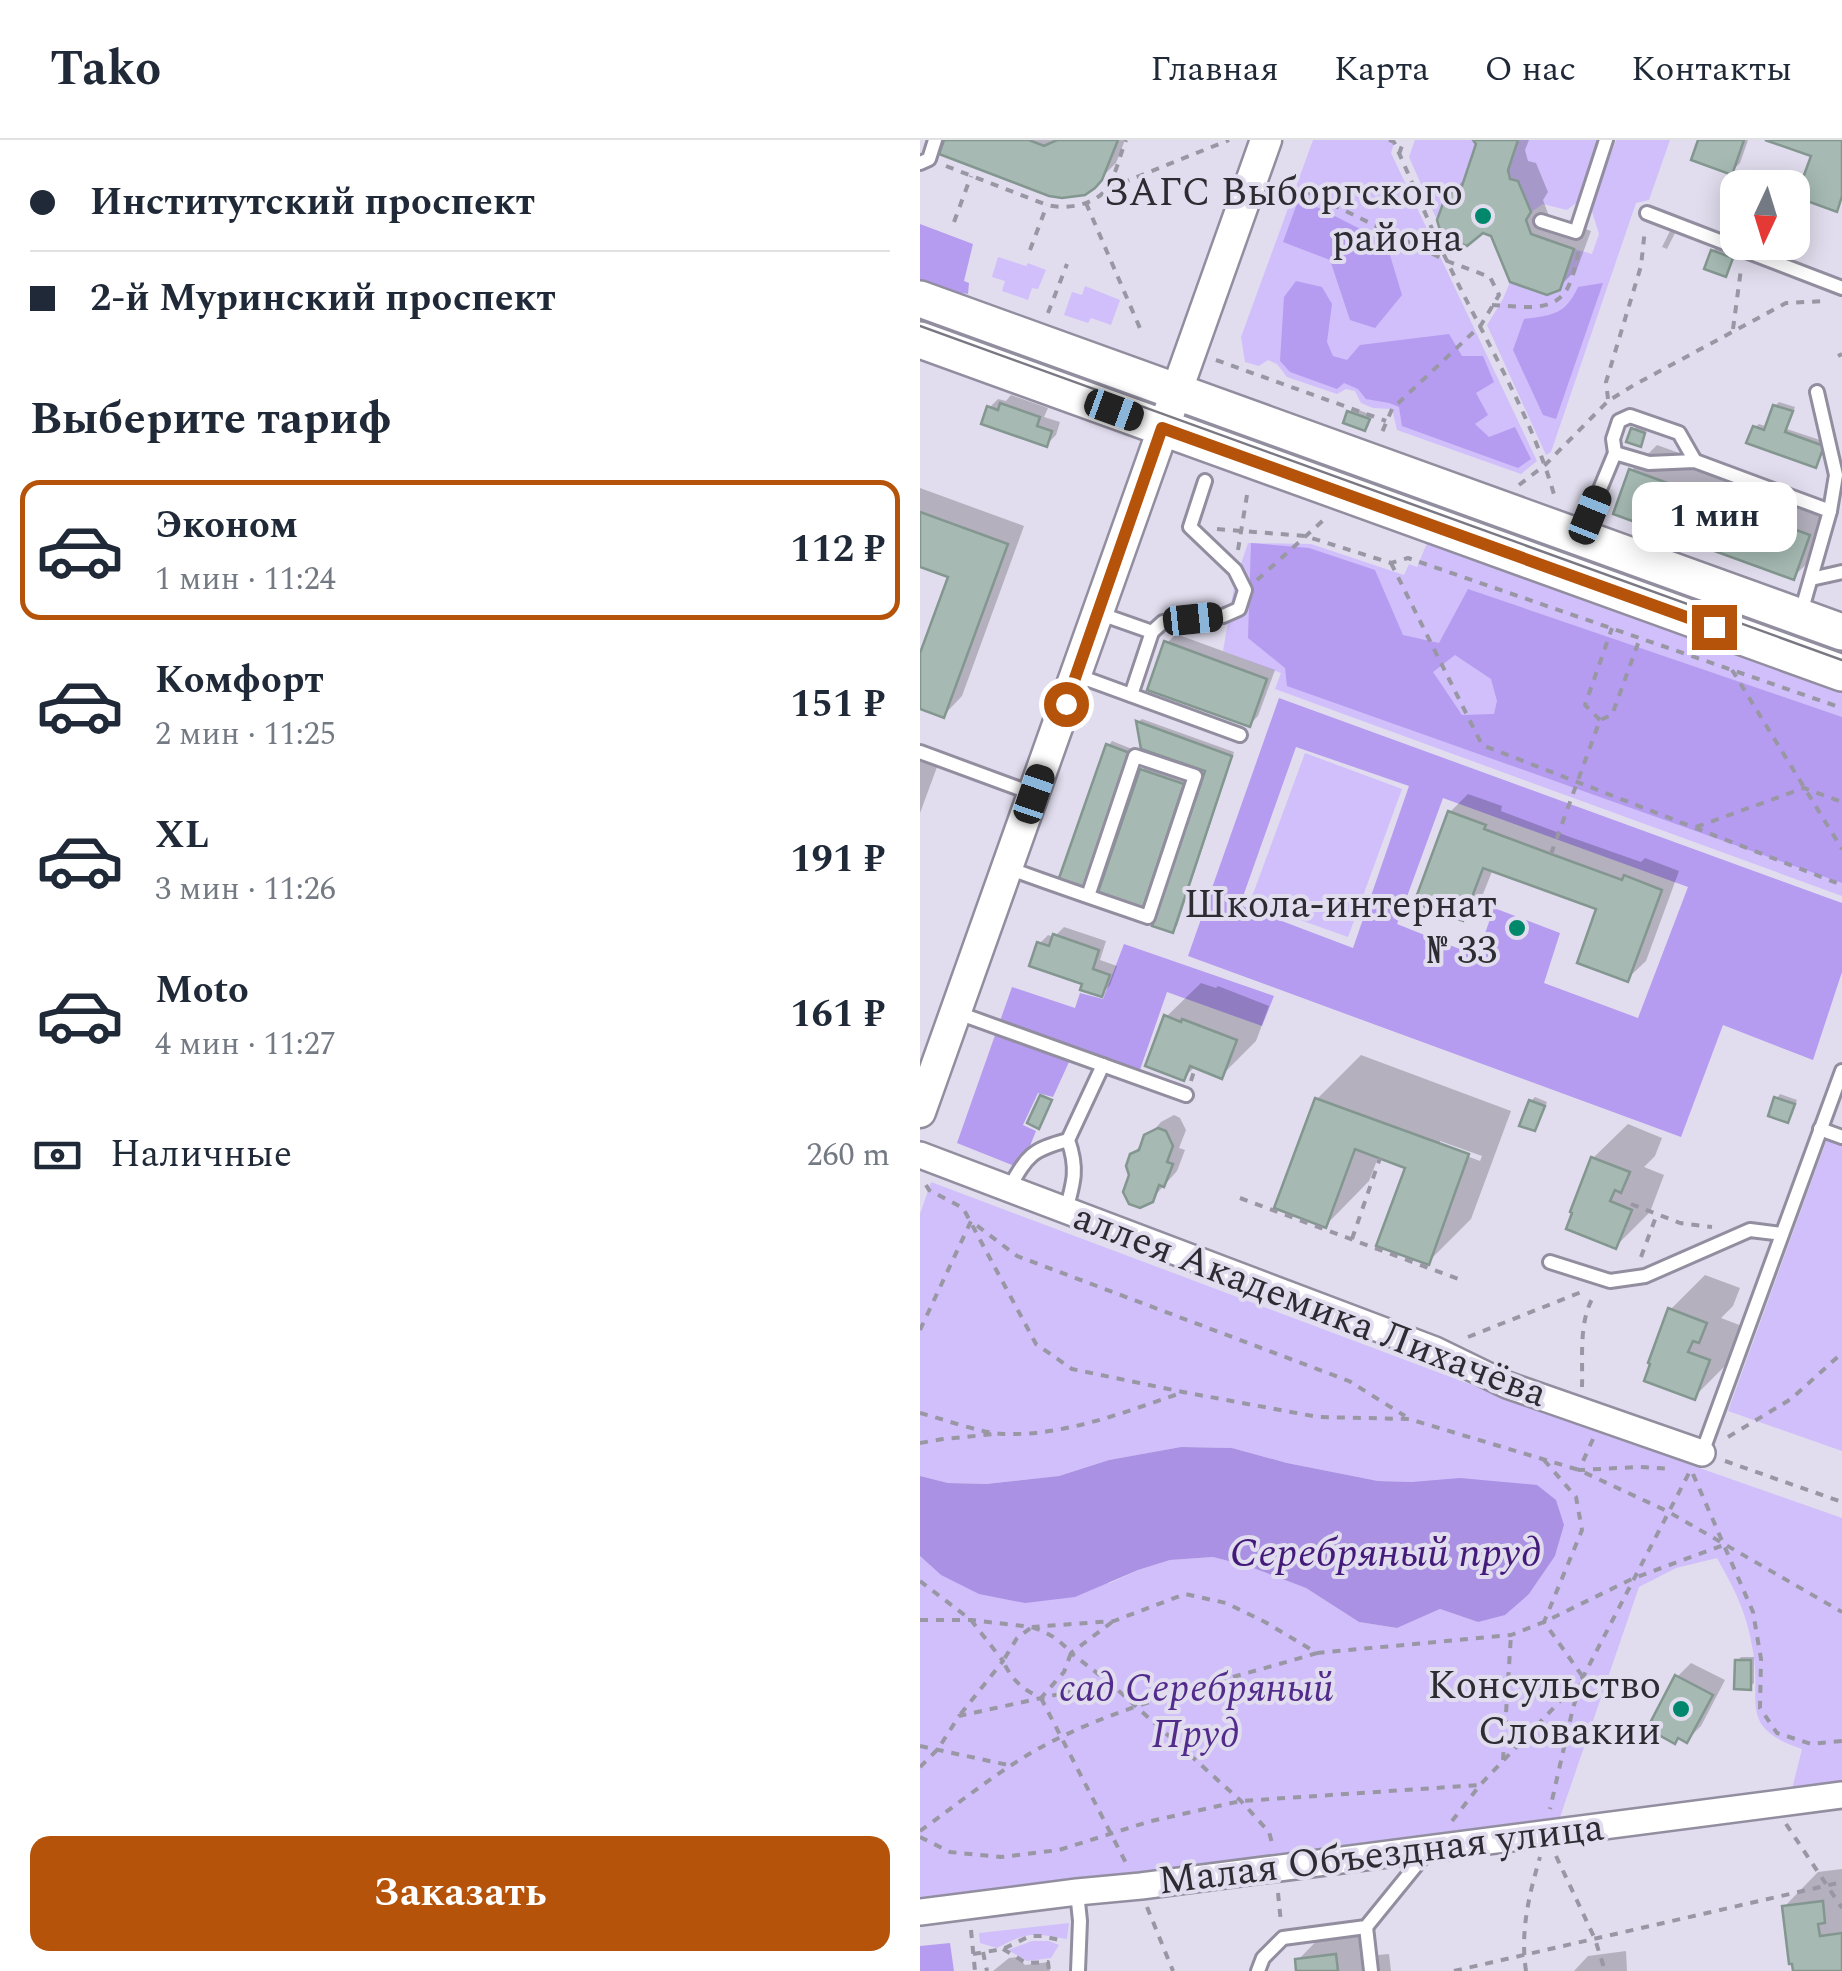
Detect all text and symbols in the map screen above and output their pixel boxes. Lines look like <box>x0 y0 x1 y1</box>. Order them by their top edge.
text: Tako <box>50 33 161 106</box>
text: Главная <box>1150 43 1279 96</box>
text: Карта <box>1334 43 1429 96</box>
text: О нас <box>1484 43 1576 96</box>
text: Контакты <box>1631 43 1792 96</box>
place label: ЗАГС Выборгского района <box>1103 163 1463 270</box>
north arrow <box>1720 170 1810 260</box>
map controls <box>1720 170 1810 260</box>
text: Институтский проспект <box>90 174 535 232</box>
marker: ЗАГС Выборгского района <box>1472 205 1494 227</box>
text: 2-й Муринский проспект <box>90 270 556 328</box>
text: Выберите тариф <box>30 385 391 454</box>
car <box>1081 386 1147 434</box>
car <box>1565 482 1615 548</box>
callout: 1 мин <box>1632 482 1796 552</box>
text: 1 мин <box>1669 492 1760 541</box>
text: Эконом <box>155 497 298 555</box>
icon: car <box>35 505 125 595</box>
text: 112 ₽ <box>790 521 885 579</box>
text: 1 мин · 11:24 <box>155 555 336 604</box>
car <box>1162 601 1224 637</box>
route end <box>1692 605 1737 650</box>
text: Комфорт <box>155 652 324 710</box>
icon: car <box>35 660 125 750</box>
text: 151 ₽ <box>790 676 885 734</box>
route start <box>1044 682 1089 727</box>
text: 2 мин · 11:25 <box>155 710 336 759</box>
car <box>1010 761 1058 827</box>
text: XL <box>155 807 209 865</box>
icon: car <box>35 815 125 905</box>
text: 191 ₽ <box>790 831 885 889</box>
text: 3 мин · 11:26 <box>155 865 336 914</box>
place label: Школа-интернат № 33 <box>1184 875 1497 982</box>
marker: Школа-интернат № 33 <box>1506 917 1528 939</box>
text: Moto <box>155 962 249 1020</box>
icon: car <box>35 970 125 1060</box>
text: 161 ₽ <box>790 986 885 1044</box>
text: 4 мин · 11:27 <box>155 1020 336 1069</box>
text: Наличные <box>110 1126 292 1184</box>
icon: cash <box>30 1128 85 1183</box>
text: 260 m <box>806 1131 890 1180</box>
street label: аллея Академика Лихачёва <box>1064 1187 1556 1425</box>
water label: Серебряный пруд <box>1230 1522 1542 1585</box>
place label: Консульство Словакии <box>1428 1656 1661 1763</box>
park label: сад Серебряный Пруд <box>1058 1659 1334 1766</box>
marker: Консульство Словакии <box>1670 1698 1692 1720</box>
street label: Малая Объездная улица <box>1155 1797 1608 1913</box>
button: Заказать <box>30 1836 890 1951</box>

